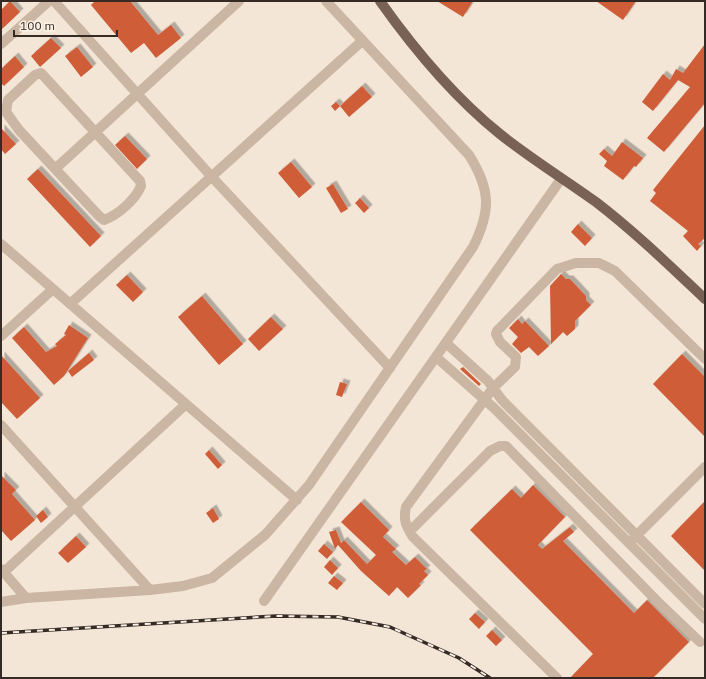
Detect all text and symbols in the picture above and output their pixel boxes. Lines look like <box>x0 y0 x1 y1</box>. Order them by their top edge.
scale bar <box>14 12 117 38</box>
text: 100 m <box>20 18 55 33</box>

